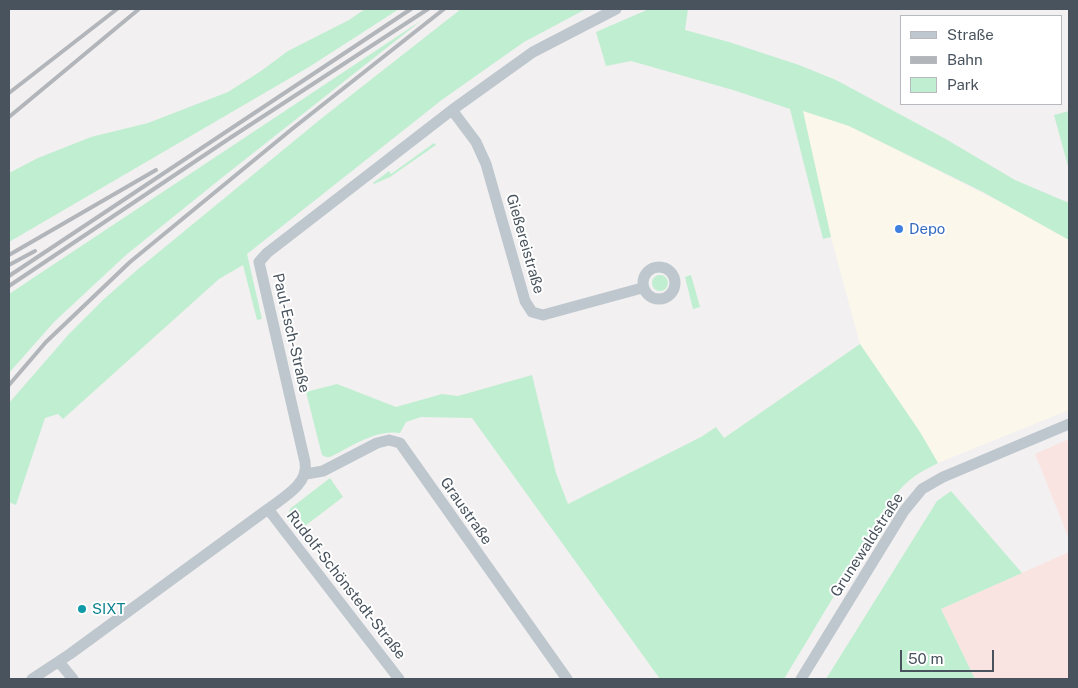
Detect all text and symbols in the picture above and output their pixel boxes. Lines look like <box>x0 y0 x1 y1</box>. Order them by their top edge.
legend <box>900 15 1063 105</box>
text: Straße <box>947 26 994 43</box>
text: Bahn <box>947 51 983 68</box>
text: Park <box>947 76 979 93</box>
street label: Gießereistraße <box>502 192 548 296</box>
place label: Depo <box>909 220 945 238</box>
marker: Depo <box>893 223 905 235</box>
street label: Paul-Esch-Straße <box>269 272 313 394</box>
street label: Graustraße <box>436 474 496 548</box>
street label: Grunewaldstraße <box>827 490 907 600</box>
street label: Rudolf-Schönstedt-Straße <box>282 507 410 663</box>
place label: SIXT <box>92 600 126 618</box>
marker: SIXT <box>76 603 88 615</box>
scale bar <box>903 640 997 672</box>
text: 50 m <box>908 650 943 667</box>

